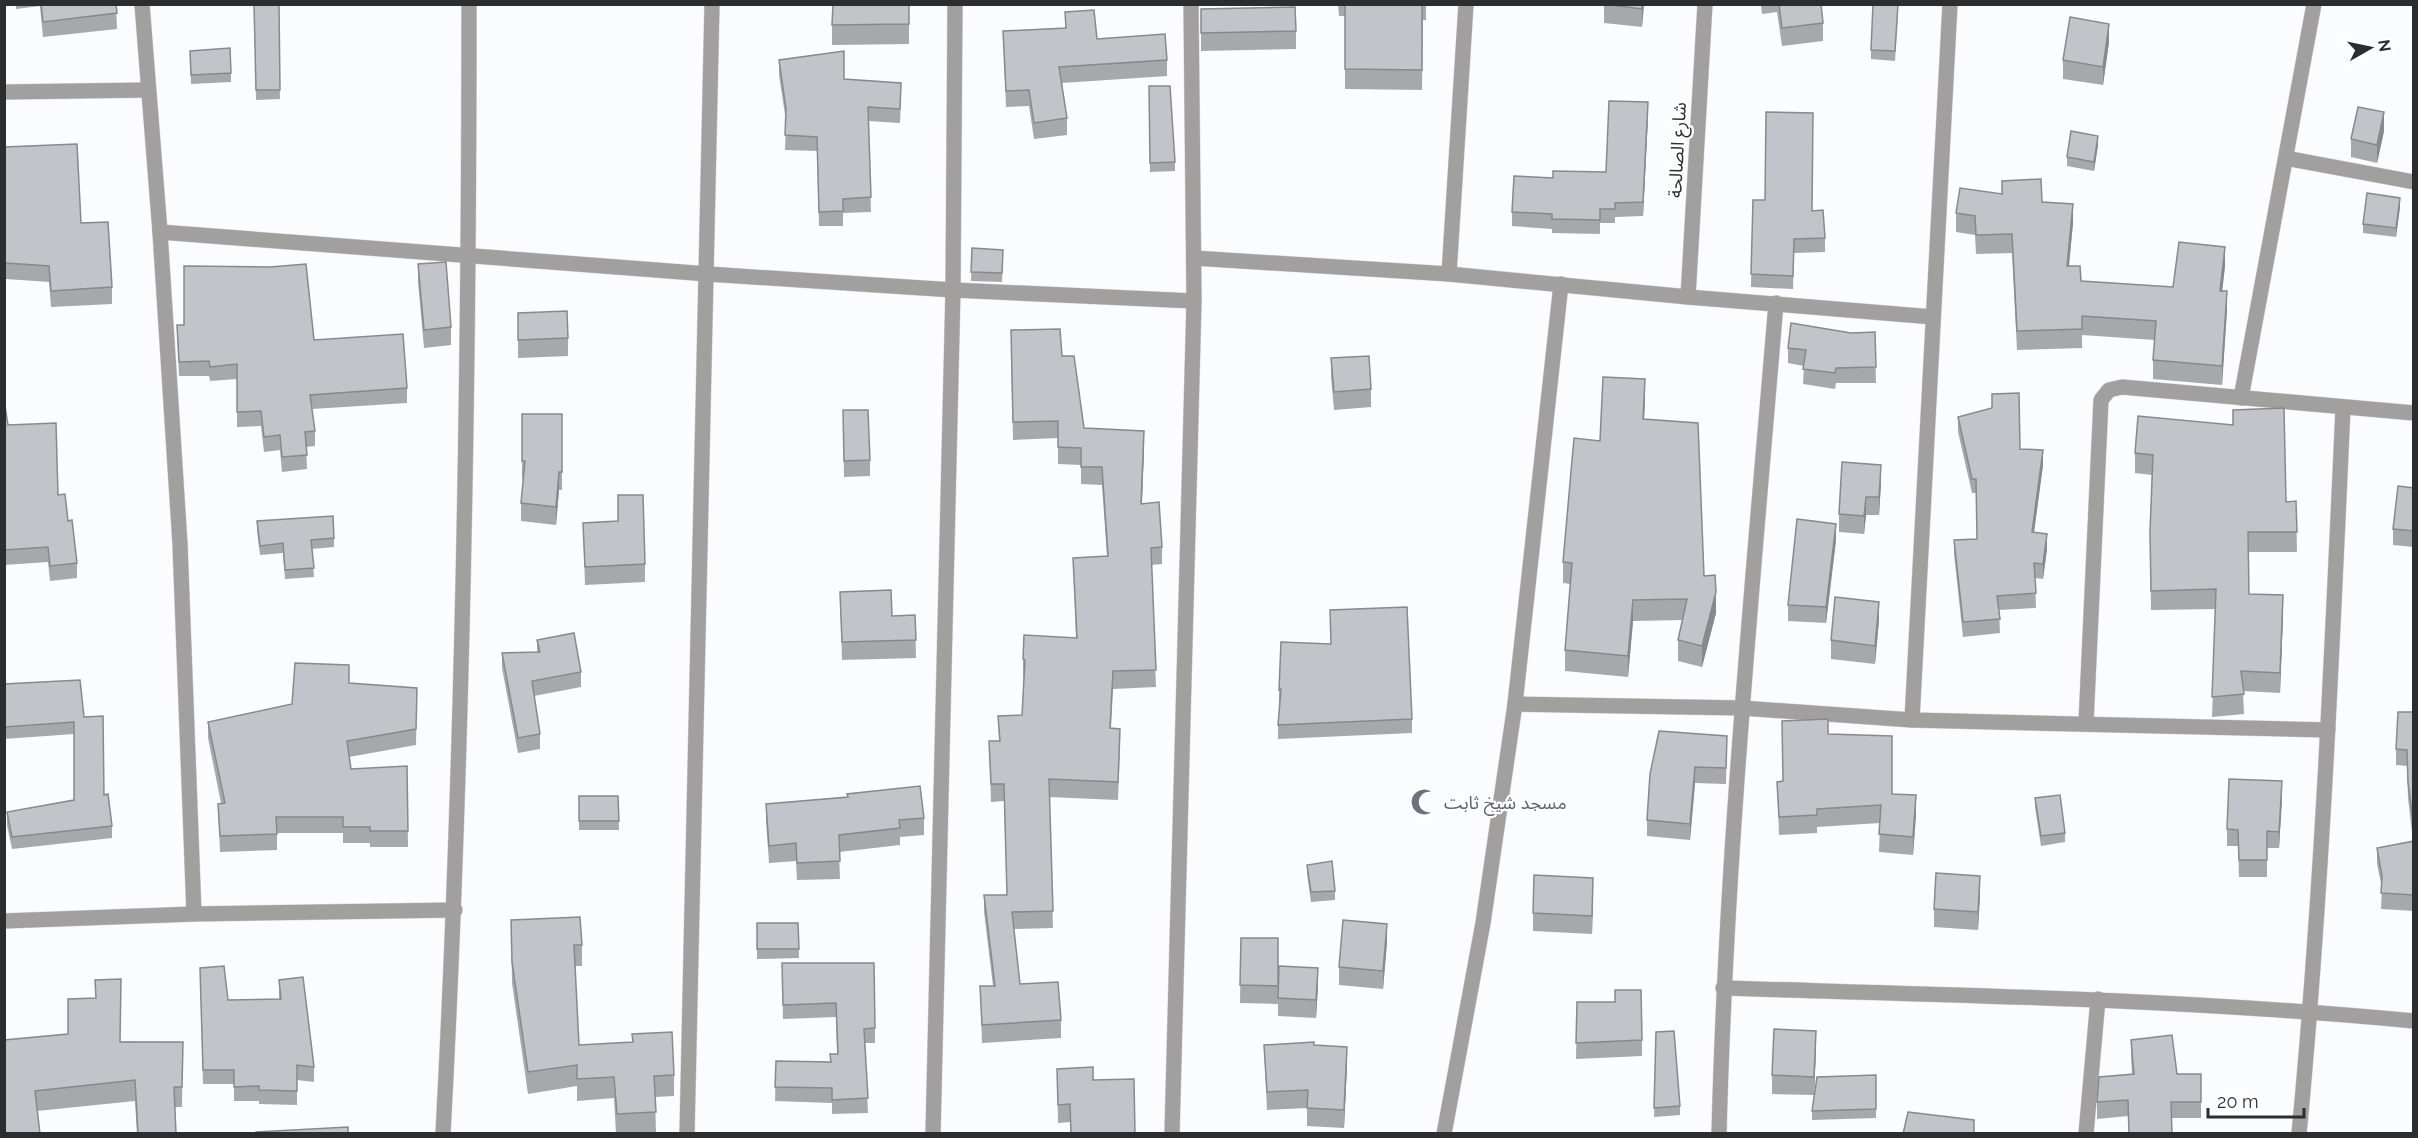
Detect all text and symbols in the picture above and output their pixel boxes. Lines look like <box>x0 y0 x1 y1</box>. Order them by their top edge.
north arrow <box>2340 18 2400 78</box>
text: N <box>2374 38 2395 53</box>
street label: شارع الصالحة <box>1664 102 1694 199</box>
mosque icon: مسجد شيخ ثابت <box>1409 787 1439 817</box>
place label: مسجد شيخ ثابت <box>1444 792 1567 816</box>
scale bar <box>2208 1081 2304 1119</box>
text: 20 m <box>2217 1091 2259 1112</box>

